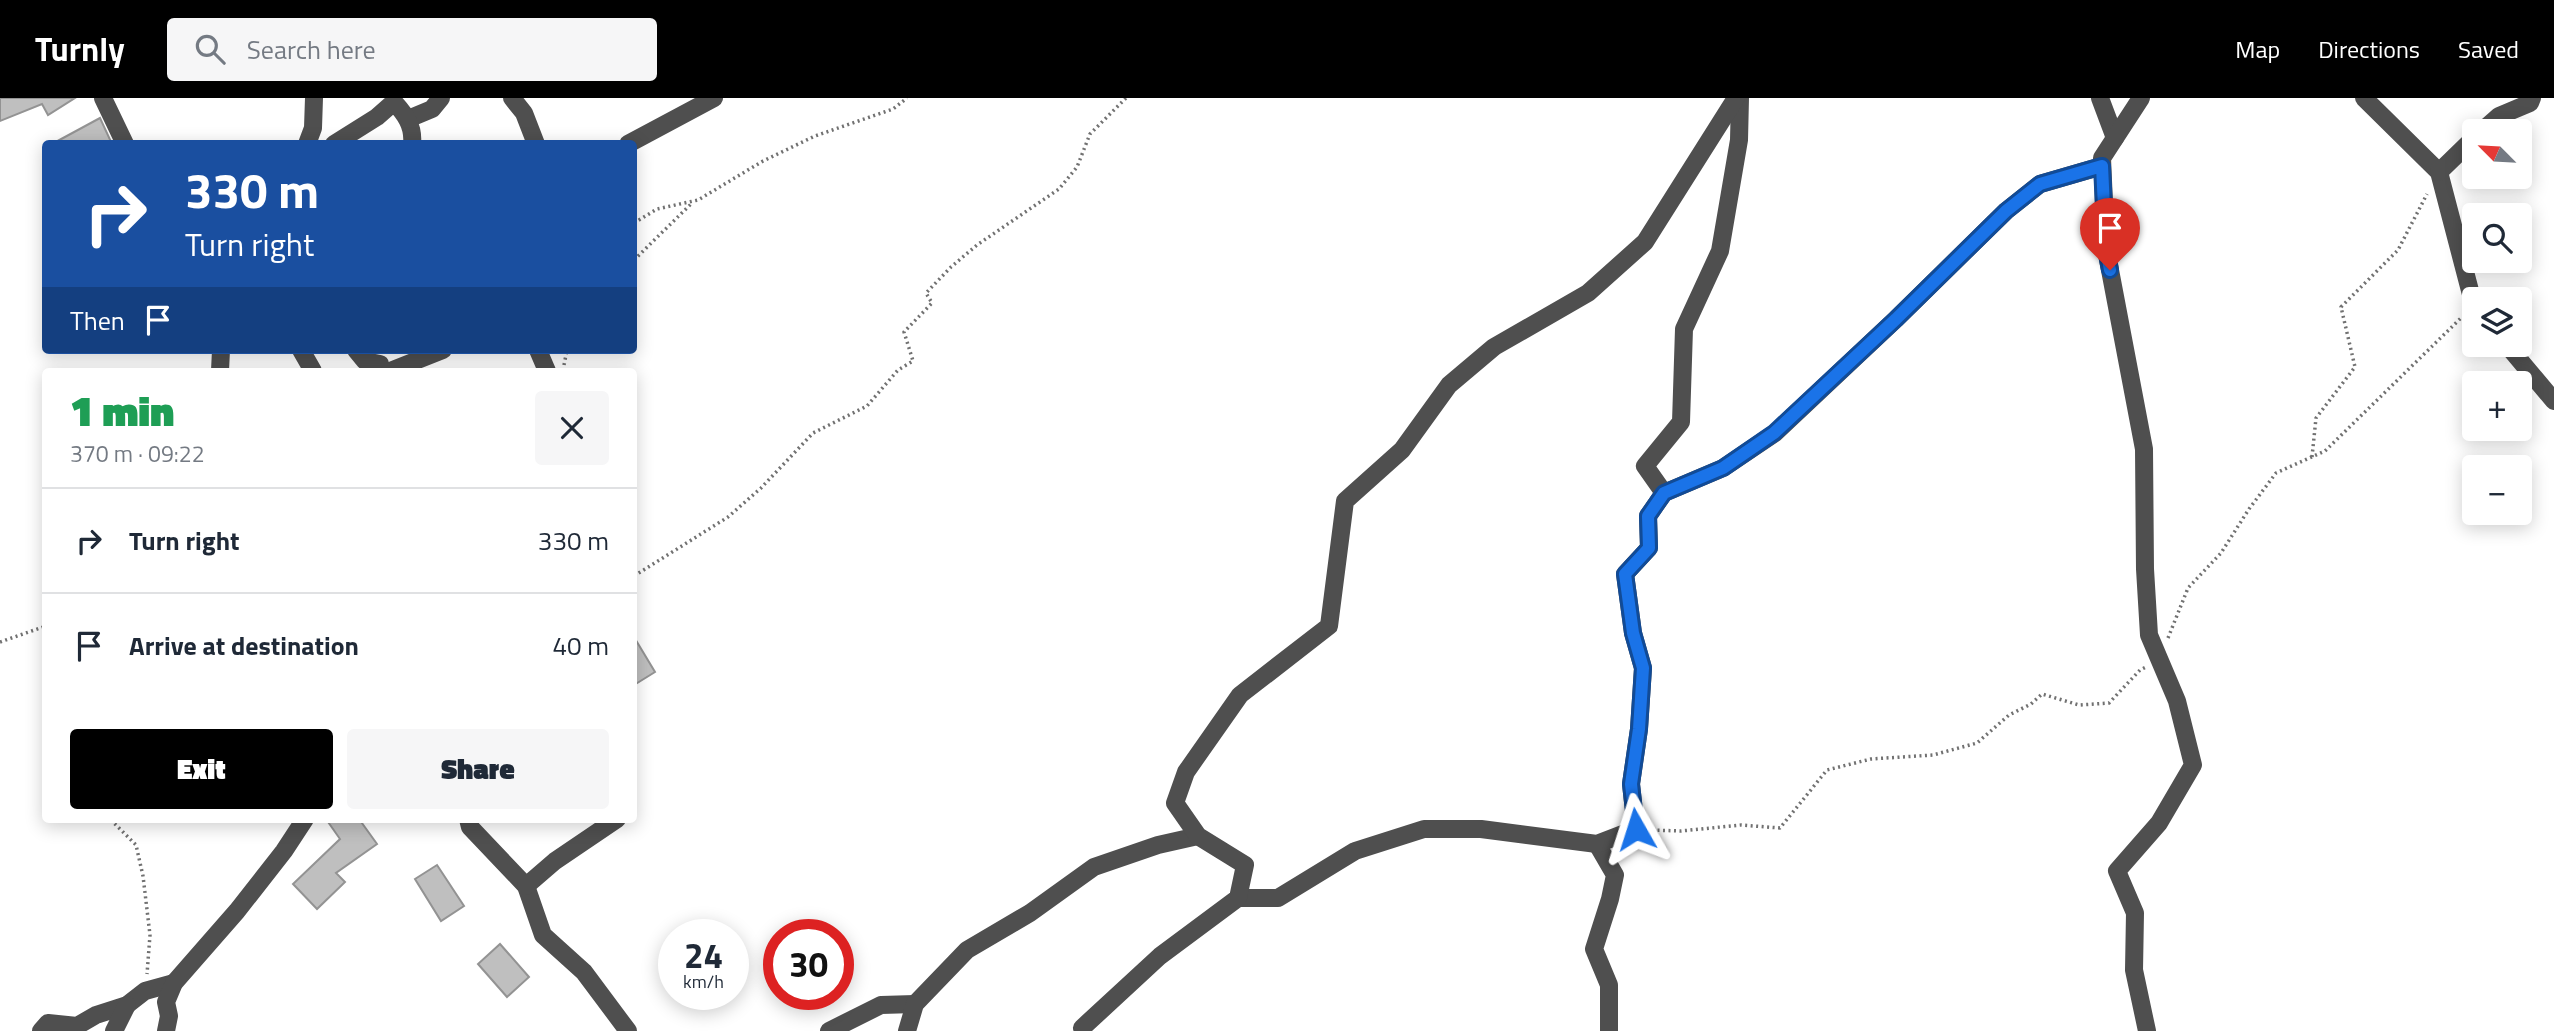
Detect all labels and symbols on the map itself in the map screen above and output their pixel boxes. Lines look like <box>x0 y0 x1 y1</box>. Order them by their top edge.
north arrow <box>2462 119 2532 189</box>
pin <box>2080 198 2140 270</box>
position arrow <box>1599 792 1673 866</box>
speed limit sign: 30 <box>763 919 854 1010</box>

